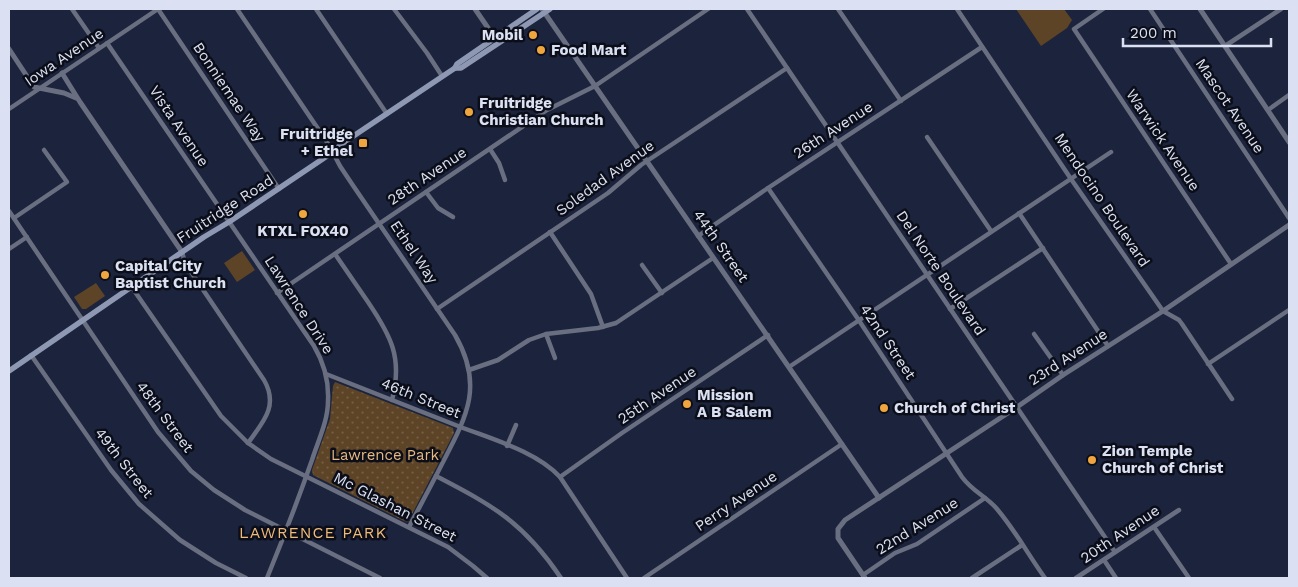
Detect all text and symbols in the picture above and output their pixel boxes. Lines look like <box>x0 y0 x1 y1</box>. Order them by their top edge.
scale bar <box>1123 15 1270 47</box>
street label: Iowa Avenue <box>21 24 107 90</box>
text: 200 m <box>1130 24 1177 42</box>
place label: Mobil <box>482 26 523 44</box>
marker: Mobil <box>527 29 539 41</box>
street label: Bonniemae Way <box>189 39 269 145</box>
place label: Food Mart <box>551 41 627 59</box>
marker: Food Mart <box>535 44 547 56</box>
street label: Mascot Avenue <box>1192 55 1268 157</box>
street label: Vista Avenue <box>145 82 213 170</box>
street label: Warwick Avenue <box>1122 86 1204 194</box>
place label: Fruitridge Christian Church <box>479 94 603 129</box>
street label: 26th Avenue <box>790 98 876 162</box>
marker: Fruitridge Christian Church <box>463 106 475 118</box>
place label: Fruitridge + Ethel <box>280 125 353 160</box>
street label: Mendocino Boulevard <box>1051 130 1153 270</box>
street label: Soledad Avenue <box>552 136 658 220</box>
marker: Fruitridge + Ethel <box>357 137 369 149</box>
street label: 28th Avenue <box>384 143 470 209</box>
street label: Fruitridge Road <box>173 171 277 247</box>
street label: 44th Street <box>689 206 753 286</box>
street label: Del Norte Boulevard <box>893 207 989 339</box>
marker: KTXL FOX40 <box>297 208 309 220</box>
street label: Ethel Way <box>386 217 442 287</box>
place label: KTXL FOX40 <box>257 222 349 240</box>
street label: Lawrence Drive <box>261 253 337 357</box>
place label: Capital City Baptist Church <box>115 257 226 292</box>
marker: Capital City Baptist Church <box>99 269 111 281</box>
street label: 42nd Street <box>856 301 920 384</box>
street label: 23rd Avenue <box>1025 325 1111 389</box>
street label: 25th Avenue <box>614 362 700 428</box>
street label: 46th Street <box>379 374 464 422</box>
street label: 48th Street <box>132 378 198 457</box>
place label: Mission A B Salem <box>697 386 772 421</box>
marker: Mission A B Salem <box>681 398 693 410</box>
place label: Church of Christ <box>894 399 1016 417</box>
marker: Church of Christ <box>878 402 890 414</box>
street label: 49th Street <box>91 424 157 502</box>
place label: Zion Temple Church of Christ <box>1102 442 1224 477</box>
park label: Lawrence Park <box>331 446 440 464</box>
marker: Zion Temple Church of Christ <box>1086 454 1098 466</box>
street label: Perry Avenue <box>692 467 780 535</box>
street label: Mc Glashan Street <box>331 468 460 546</box>
street label: 22nd Avenue <box>872 494 962 558</box>
street label: 20th Avenue <box>1077 501 1163 567</box>
district label: LAWRENCE PARK <box>239 523 387 542</box>

